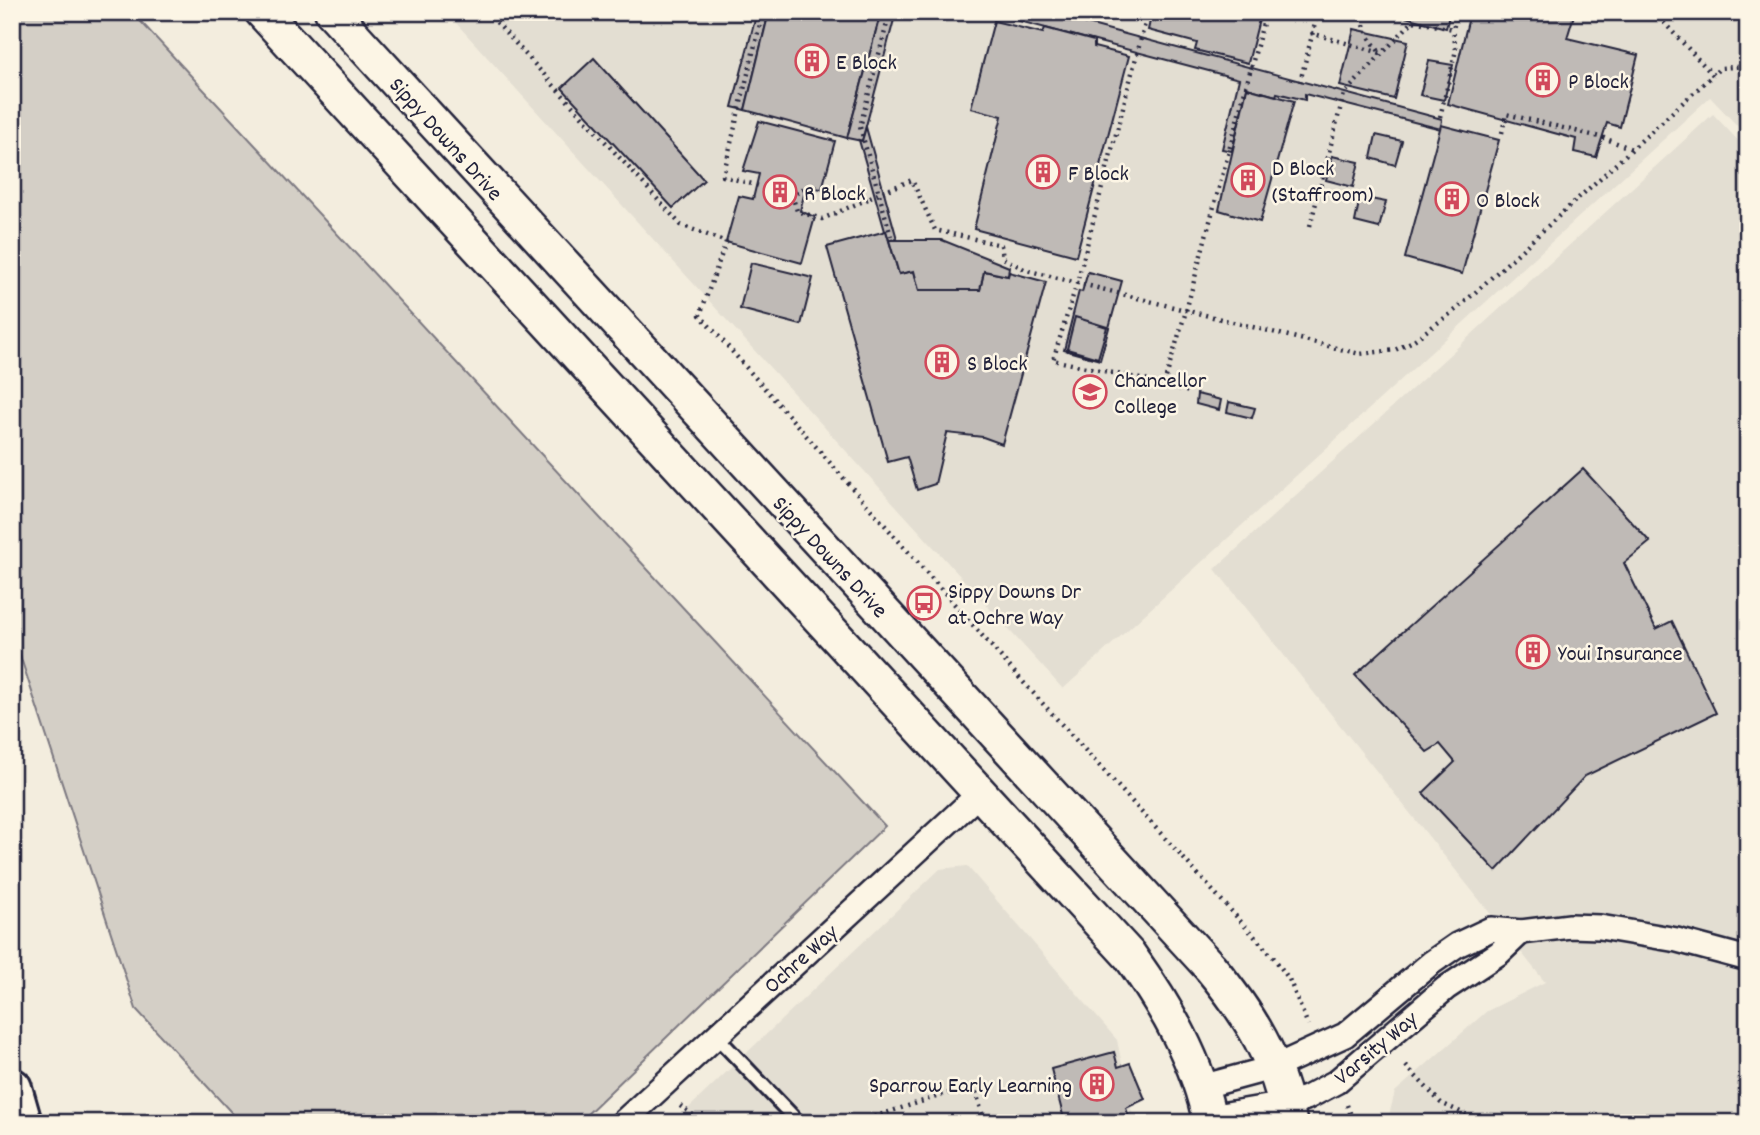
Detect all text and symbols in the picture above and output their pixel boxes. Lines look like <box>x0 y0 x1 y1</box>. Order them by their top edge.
building icon: E Block <box>793 42 831 80</box>
place label: E Block <box>836 48 897 81</box>
building icon: P Block <box>1524 61 1562 99</box>
place label: P Block <box>1568 67 1629 100</box>
street label: Sippy Downs Drive <box>380 71 509 210</box>
building icon: F Block <box>1024 153 1062 191</box>
place label: D Block (Staffroom) <box>1272 154 1373 213</box>
place label: F Block <box>1068 159 1129 192</box>
building icon: D Block (Staffroom) <box>1229 161 1267 199</box>
building icon: R Block <box>761 173 799 211</box>
place label: R Block <box>804 179 866 212</box>
building icon: O Block <box>1433 180 1471 218</box>
place label: O Block <box>1476 186 1540 219</box>
building icon: S Block <box>923 343 961 381</box>
place label: S Block <box>967 349 1028 382</box>
place label: Chancellor College <box>1114 366 1207 425</box>
school or university icon: Chancellor College <box>1071 373 1109 411</box>
street label: Sippy Downs Drive <box>763 490 894 627</box>
place label: Sippy Downs Dr at Ochre Way <box>948 577 1081 636</box>
bus stop icon: Sippy Downs Dr at Ochre Way <box>905 584 943 622</box>
building icon: Youi Insurance <box>1514 633 1552 671</box>
place label: Youi Insurance <box>1558 639 1683 672</box>
street label: Ochre Way <box>758 918 847 1003</box>
street label: Varsity Way <box>1328 1004 1427 1095</box>
building icon: Sparrow Early Learning <box>1078 1065 1116 1103</box>
place label: Sparrow Early Learning <box>869 1071 1072 1104</box>

